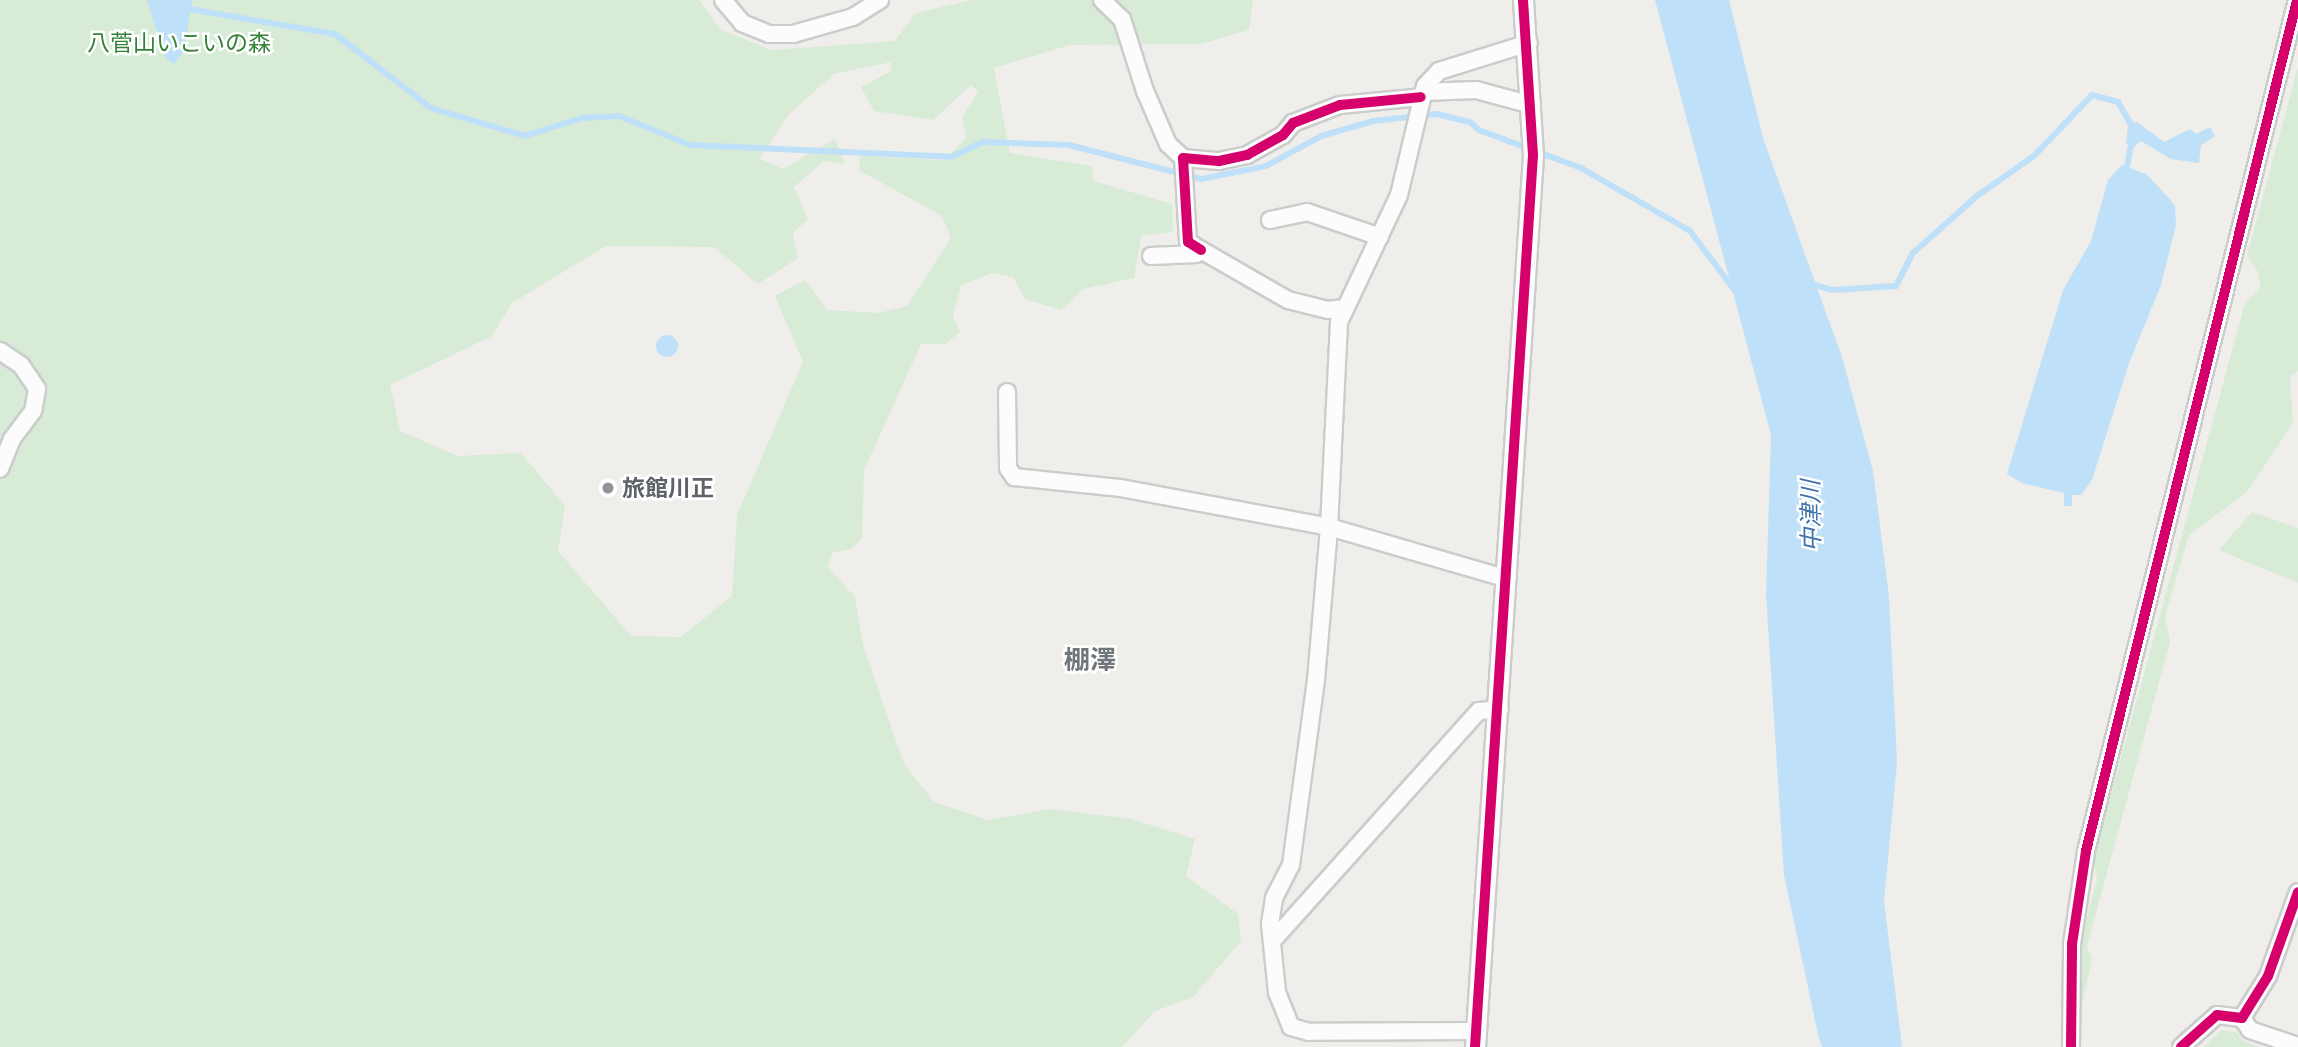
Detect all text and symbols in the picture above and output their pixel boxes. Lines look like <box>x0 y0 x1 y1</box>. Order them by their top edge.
park label: 八菅山いこいの森 <box>87 29 271 57</box>
place label: 旅館川正 <box>622 474 714 502</box>
marker: 旅館川正 <box>600 480 616 496</box>
water label: 中津川 <box>1796 480 1826 552</box>
district label: 棚澤 <box>1064 644 1116 676</box>

